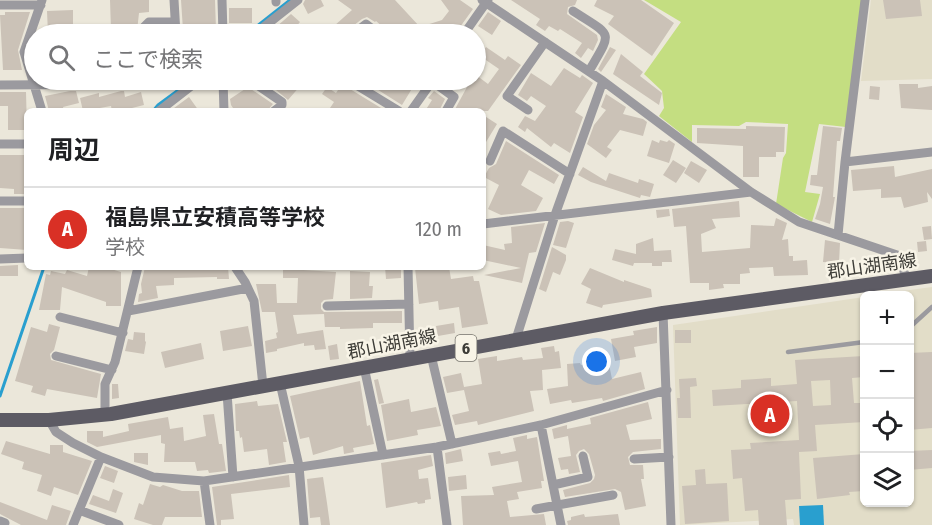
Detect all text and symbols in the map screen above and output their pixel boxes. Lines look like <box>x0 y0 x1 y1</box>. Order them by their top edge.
search box <box>24 24 486 90</box>
icon: search <box>45 41 78 74</box>
text: ここで検索 <box>93 46 203 73</box>
text: 周辺 <box>48 135 100 166</box>
text: 福島県立安積高等学校 <box>105 204 325 231</box>
text: A <box>62 217 73 241</box>
text: 120 m <box>415 217 462 241</box>
text: 学校 <box>105 235 145 259</box>
street label: 郡山湖南線 <box>826 249 918 283</box>
map controls <box>860 291 914 507</box>
button: + <box>860 291 914 345</box>
street label: 郡山湖南線 <box>346 325 438 363</box>
road number: 6 <box>456 335 476 361</box>
button: − <box>860 345 914 399</box>
your location <box>582 347 611 376</box>
pin: A <box>750 392 790 436</box>
button: locate <box>860 399 914 453</box>
button: layers <box>860 453 914 507</box>

